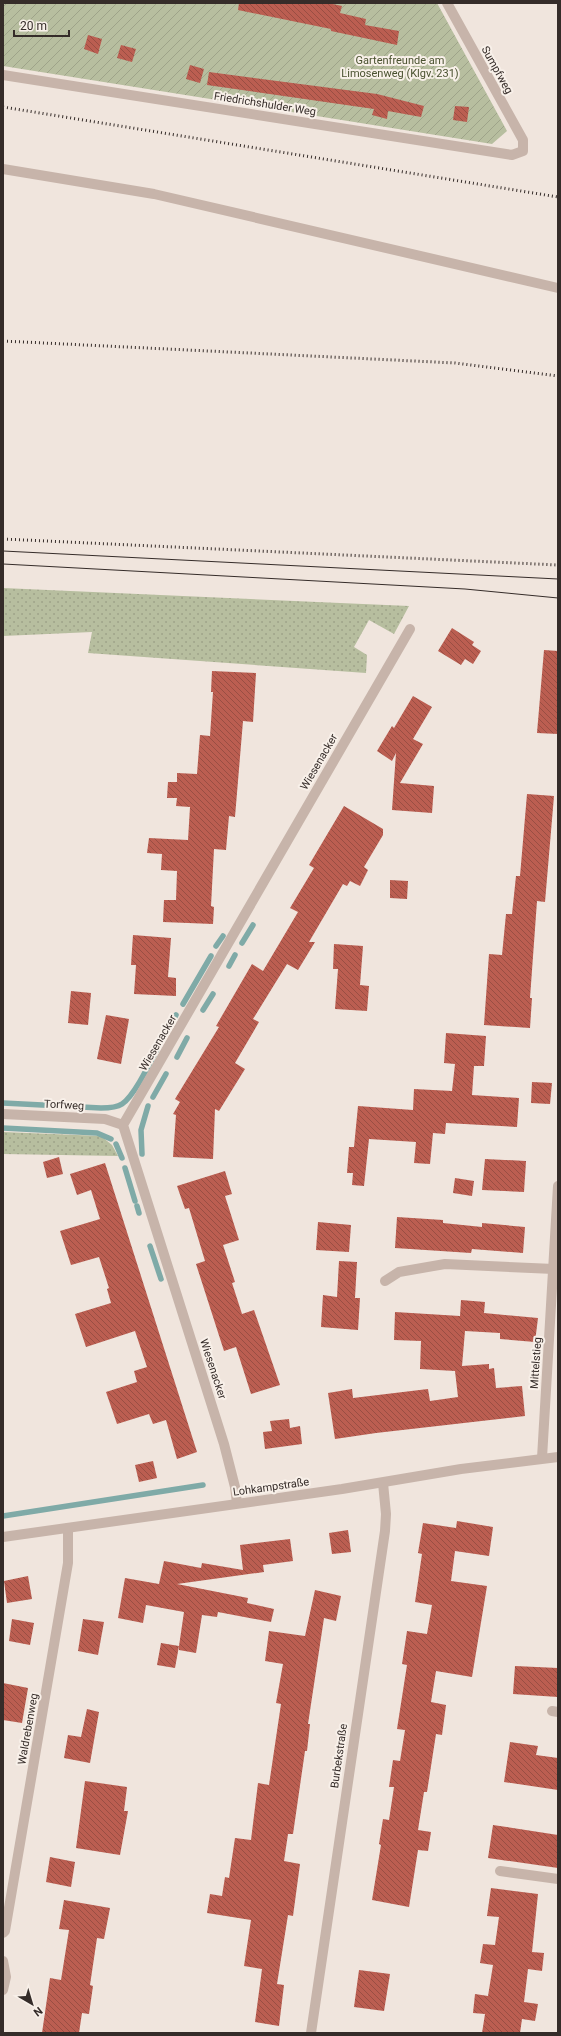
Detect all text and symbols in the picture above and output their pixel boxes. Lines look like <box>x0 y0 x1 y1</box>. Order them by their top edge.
scale bar <box>14 12 69 38</box>
text: 20 m <box>20 19 47 33</box>
street label: Sumpfweg <box>479 44 515 96</box>
park label: Gartenfreunde am Limosenweg (Klgv. 231) <box>341 54 459 80</box>
street label: Friedrichshulder Weg <box>213 90 317 118</box>
street label: Wiesenacker <box>298 731 340 792</box>
street label: Wiesenacker <box>137 1012 179 1073</box>
street label: Torfweg <box>44 1097 84 1113</box>
street label: Wiesenacker <box>197 1337 229 1401</box>
street label: Mittelstieg <box>528 1337 544 1389</box>
street label: Lohkampstraße <box>232 1475 310 1499</box>
street label: Waldrebenweg <box>15 1692 41 1766</box>
street label: Burbekstraße <box>328 1723 350 1789</box>
north arrow <box>12 1984 52 2024</box>
text: N <box>31 2004 45 2019</box>

